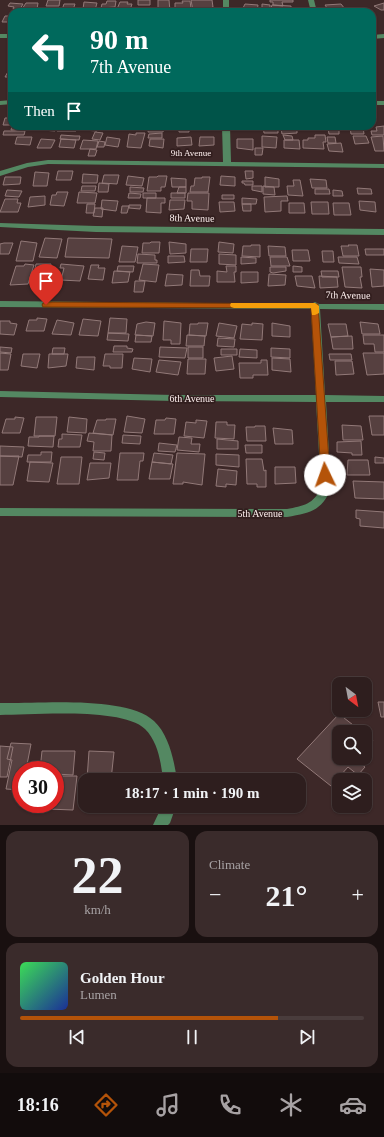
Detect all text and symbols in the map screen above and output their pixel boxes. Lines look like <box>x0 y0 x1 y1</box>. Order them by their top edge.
icon: left <box>24 24 76 76</box>
text: 90 m <box>90 24 148 55</box>
text: 7th Avenue <box>90 57 171 77</box>
icon: arrive <box>63 100 85 122</box>
text: Then <box>24 103 55 119</box>
street label: 9th Avenue <box>171 148 211 158</box>
street label: 8th Avenue <box>169 212 215 224</box>
pin <box>29 264 63 305</box>
icon: arrive <box>35 270 57 292</box>
street label: 7th Avenue <box>325 289 371 301</box>
street label: 6th Avenue <box>169 393 215 404</box>
position arrow <box>304 454 346 496</box>
street label: 5th Avenue <box>237 508 283 519</box>
north arrow <box>332 677 372 717</box>
map controls <box>332 677 372 813</box>
button: search <box>332 725 372 765</box>
speed limit sign: 30 <box>12 761 64 813</box>
button: layers <box>332 773 372 813</box>
text: 18:17 · 1 min · 190 m <box>125 785 260 801</box>
text: 22 <box>72 847 124 904</box>
text: Climate <box>209 857 250 872</box>
text: 21° <box>266 879 308 912</box>
text: − <box>209 882 221 907</box>
text: + <box>352 882 364 907</box>
text: km/h <box>84 902 111 917</box>
text: Golden Hour <box>80 970 165 986</box>
text: Lumen <box>80 987 117 1002</box>
icon: previous <box>66 1026 88 1048</box>
icon: pause <box>181 1026 203 1048</box>
icon: next <box>296 1026 318 1048</box>
icon: directions <box>92 1091 120 1119</box>
icon: music <box>154 1091 182 1119</box>
icon: phone <box>216 1091 244 1119</box>
icon: climate <box>277 1091 305 1119</box>
icon: car <box>339 1091 367 1119</box>
text: 18:16 <box>17 1095 59 1115</box>

